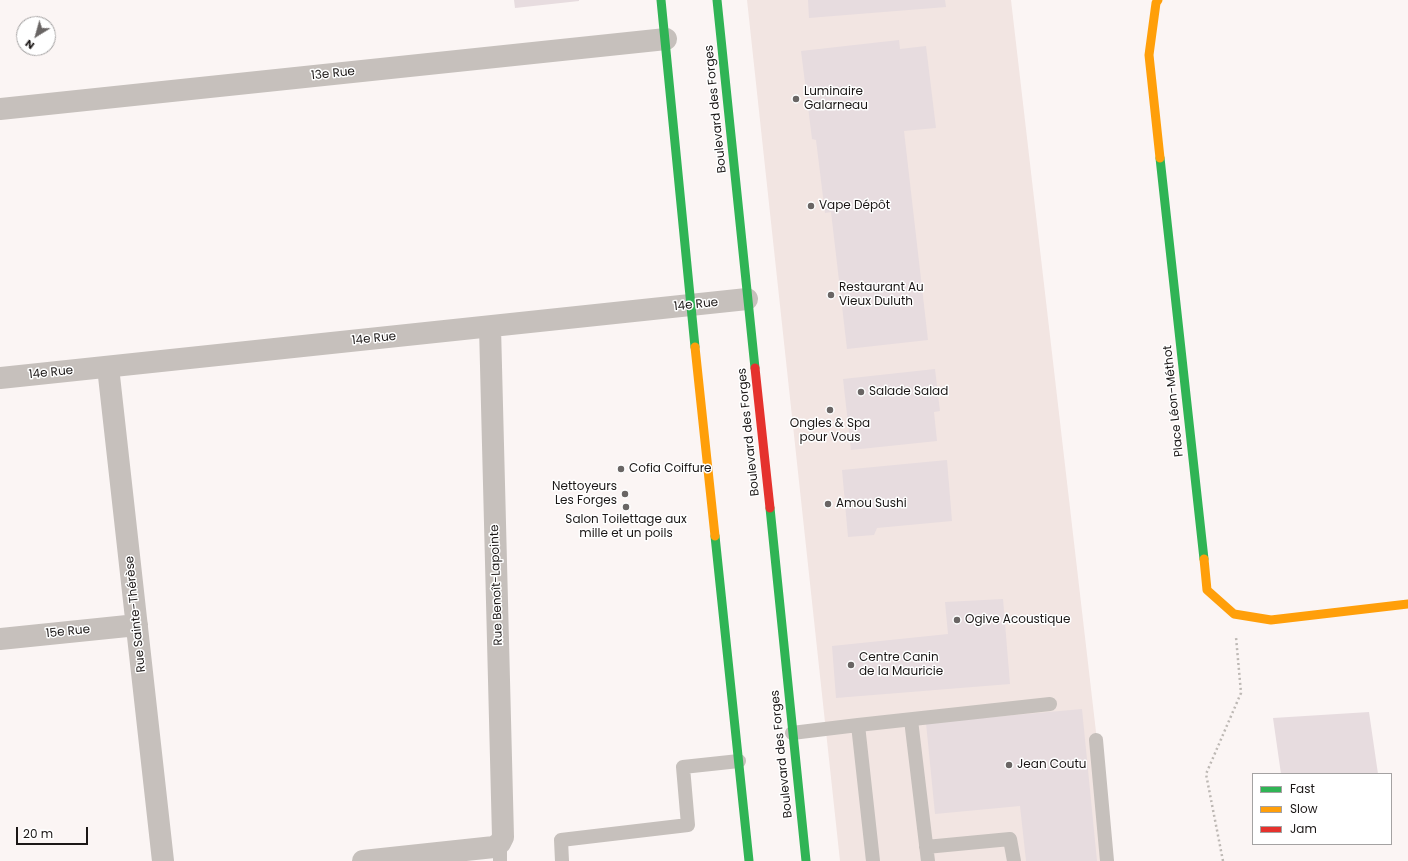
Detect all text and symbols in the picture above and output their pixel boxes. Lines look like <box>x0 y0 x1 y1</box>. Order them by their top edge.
north arrow <box>16 16 56 56</box>
text: N <box>21 36 38 54</box>
street label: Boulevard des Forges <box>702 44 730 174</box>
street label: 13e Rue <box>310 65 356 83</box>
place label: Luminaire Galarneau <box>804 85 868 113</box>
marker: Luminaire Galarneau <box>791 94 801 104</box>
place label: Vape Dépôt <box>819 199 890 213</box>
marker: Vape Dépôt <box>806 201 816 211</box>
place label: Restaurant Au Vieux Duluth <box>839 281 924 309</box>
marker: Restaurant Au Vieux Duluth <box>826 290 836 300</box>
street label: 14e Rue <box>673 296 719 314</box>
street label: 14e Rue <box>351 330 397 348</box>
street label: Place Léon-Méthot <box>1161 344 1187 458</box>
street label: 14e Rue <box>28 364 74 382</box>
street label: Boulevard des Forges <box>735 367 763 497</box>
place label: Salade Salad <box>869 385 948 399</box>
marker: Salade Salad <box>856 387 866 397</box>
marker: Ongles & Spa pour Vous <box>825 405 835 415</box>
place label: Ongles & Spa pour Vous <box>790 417 870 445</box>
place label: Cofia Coiffure <box>629 462 712 476</box>
marker: Cofia Coiffure <box>616 464 626 474</box>
place label: Nettoyeurs Les Forges <box>552 480 617 508</box>
marker: Nettoyeurs Les Forges <box>620 489 630 499</box>
place label: Amou Sushi <box>836 497 907 511</box>
marker: Amou Sushi <box>823 499 833 509</box>
marker: Salon Toilettage aux mille et un poils <box>621 502 631 512</box>
place label: Salon Toilettage aux mille et un poils <box>565 513 687 541</box>
street label: Rue Benoît-Lapointe <box>488 524 506 646</box>
street label: Rue Sainte-Thérèse <box>123 555 149 673</box>
place label: Ogive Acoustique <box>965 613 1070 627</box>
marker: Ogive Acoustique <box>952 615 962 625</box>
street label: 15e Rue <box>45 623 91 641</box>
place label: Centre Canin de la Mauricie <box>859 651 943 679</box>
marker: Centre Canin de la Mauricie <box>846 660 856 670</box>
street label: Boulevard des Forges <box>768 689 796 819</box>
place label: Jean Coutu <box>1017 758 1086 772</box>
marker: Jean Coutu <box>1004 760 1014 770</box>
legend <box>1252 773 1392 845</box>
text: Fast <box>1290 780 1315 797</box>
text: Slow <box>1290 800 1318 817</box>
scale bar <box>18 819 90 845</box>
text: Jam <box>1290 820 1317 837</box>
text: 20 m <box>23 825 53 842</box>

